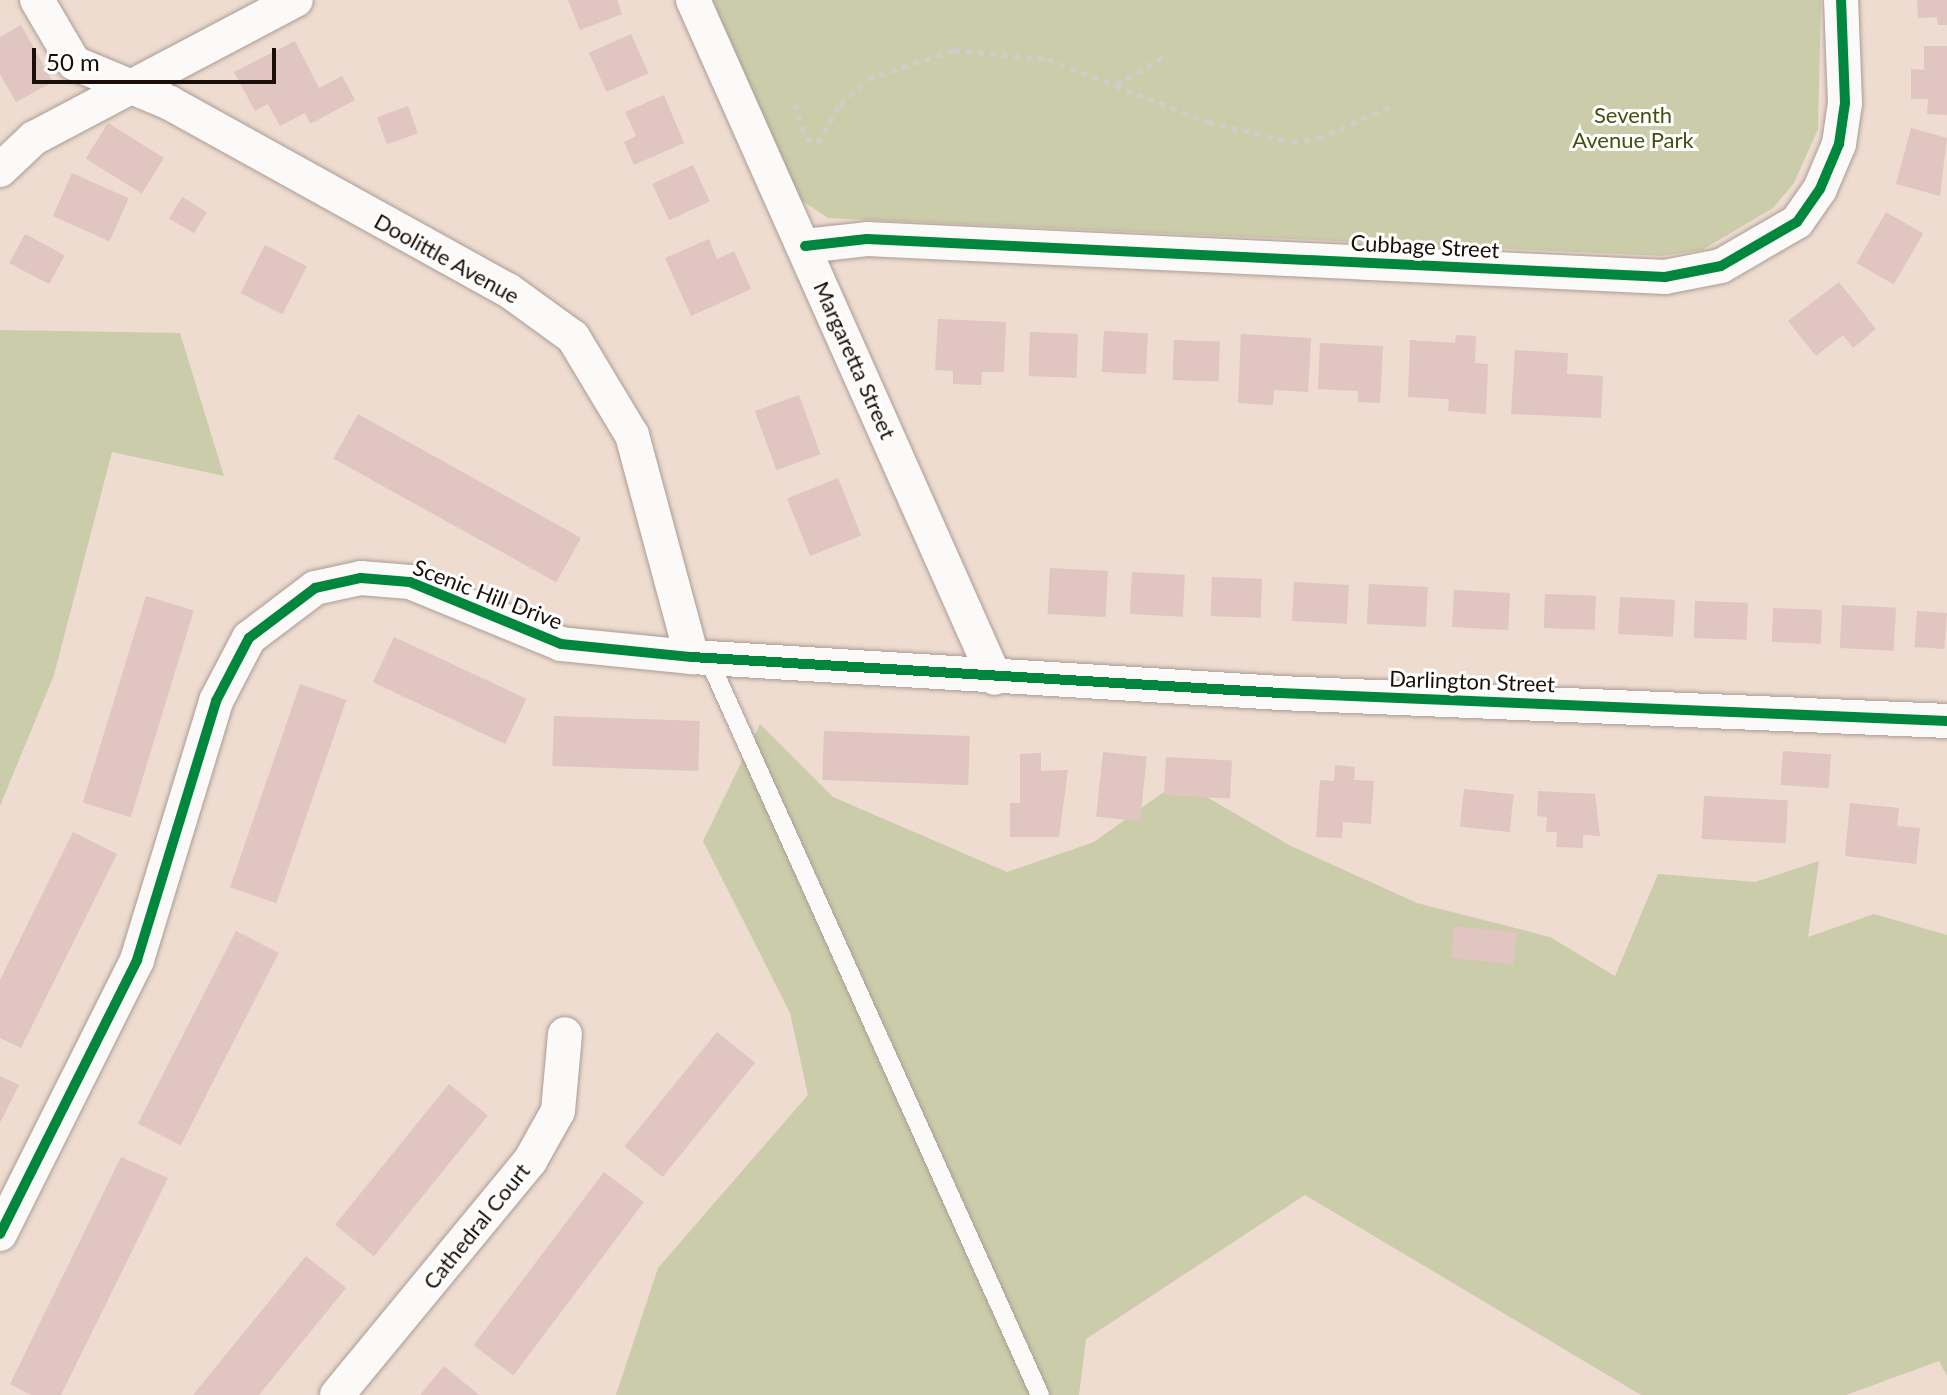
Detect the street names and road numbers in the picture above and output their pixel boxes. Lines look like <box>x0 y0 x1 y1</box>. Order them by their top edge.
street label: Doolittle Avenue <box>370 207 524 309</box>
street label: Cubbage Street <box>1350 229 1500 263</box>
street label: Margaretta Street <box>808 277 902 443</box>
street label: Scenic Hill Drive <box>410 553 566 635</box>
street label: Darlington Street <box>1389 665 1555 697</box>
street label: Cathedral Court <box>417 1158 535 1294</box>

